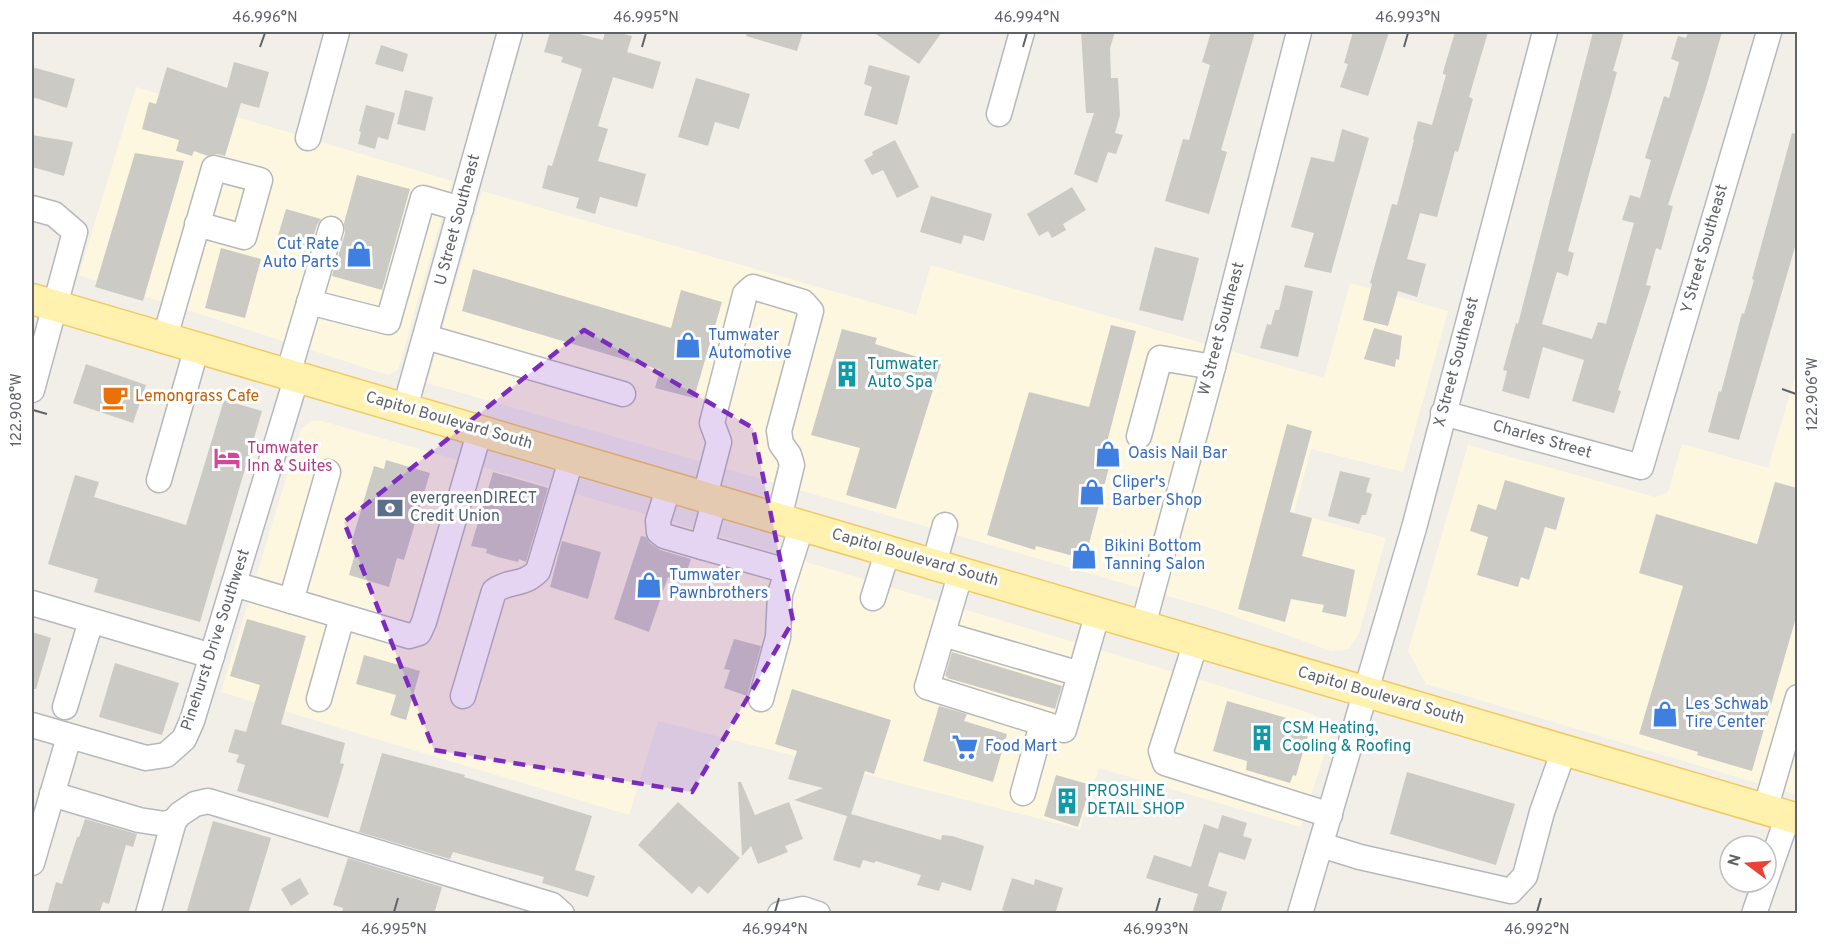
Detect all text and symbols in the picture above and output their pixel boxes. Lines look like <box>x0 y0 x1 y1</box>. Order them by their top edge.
text: 46.996°N <box>232 9 298 28</box>
text: 46.995°N <box>613 9 679 28</box>
text: 46.994°N <box>994 9 1060 28</box>
text: 46.993°N <box>1375 9 1441 28</box>
street label: U Street Southeast <box>431 152 485 288</box>
street label: Y Street Southeast <box>1677 182 1733 316</box>
place label: Cut Rate Auto Parts <box>262 235 339 273</box>
shop icon: Cut Rate Auto Parts <box>344 239 374 269</box>
street label: W Street Southeast <box>1195 260 1249 398</box>
street label: X Street Southeast <box>1430 295 1484 429</box>
place label: Tumwater Automotive <box>708 326 792 364</box>
shop icon: Tumwater Automotive <box>673 330 703 360</box>
place label: Tumwater Auto Spa <box>867 355 939 393</box>
text: 122.906°W <box>1804 357 1823 431</box>
building icon: Tumwater Auto Spa <box>832 359 862 389</box>
text: 122.908°W <box>8 373 27 447</box>
cafe icon: Lemongrass Cafe <box>100 382 130 412</box>
place label: Lemongrass Cafe <box>135 387 259 407</box>
street label: Capitol Boulevard South <box>363 388 535 454</box>
street label: Charles Street <box>1490 416 1594 464</box>
place label: Tumwater Inn & Suites <box>247 439 333 477</box>
shop icon: Oasis Nail Bar <box>1093 439 1123 469</box>
hotel icon: Tumwater Inn & Suites <box>212 443 242 473</box>
place label: Oasis Nail Bar <box>1128 444 1227 464</box>
place label: Cliper's Barber Shop <box>1112 473 1202 511</box>
shop icon: Cliper's Barber Shop <box>1077 477 1107 507</box>
place label: evergreenDIRECT Credit Union <box>410 489 537 527</box>
bank icon: evergreenDIRECT Credit Union <box>375 493 405 523</box>
street label: Capitol Boulevard South <box>829 525 1001 591</box>
place label: Bikini Bottom Tanning Salon <box>1104 537 1205 575</box>
shop icon: Bikini Bottom Tanning Salon <box>1069 541 1099 571</box>
street label: Pinehurst Drive Southwest <box>177 547 255 733</box>
place label: Tumwater Pawnbrothers <box>669 566 768 604</box>
shop icon: Tumwater Pawnbrothers <box>634 570 664 600</box>
street label: Capitol Boulevard South <box>1295 663 1467 729</box>
place label: Les Schwab Tire Center <box>1685 695 1769 733</box>
shop icon: Les Schwab Tire Center <box>1650 699 1680 729</box>
place label: CSM Heating, Cooling & Roofing <box>1282 719 1411 757</box>
building icon: CSM Heating, Cooling & Roofing <box>1247 723 1277 753</box>
supermarket icon: Food Mart <box>950 732 980 762</box>
place label: Food Mart <box>985 737 1057 757</box>
place label: PROSHINE DETAIL SHOP <box>1087 782 1185 820</box>
building icon: PROSHINE DETAIL SHOP <box>1052 786 1082 816</box>
north arrow <box>1718 834 1778 894</box>
text: N <box>1724 852 1747 869</box>
text: 46.995°N <box>361 921 427 940</box>
text: 46.994°N <box>742 921 808 940</box>
text: 46.993°N <box>1123 921 1189 940</box>
text: 46.992°N <box>1504 921 1570 940</box>

